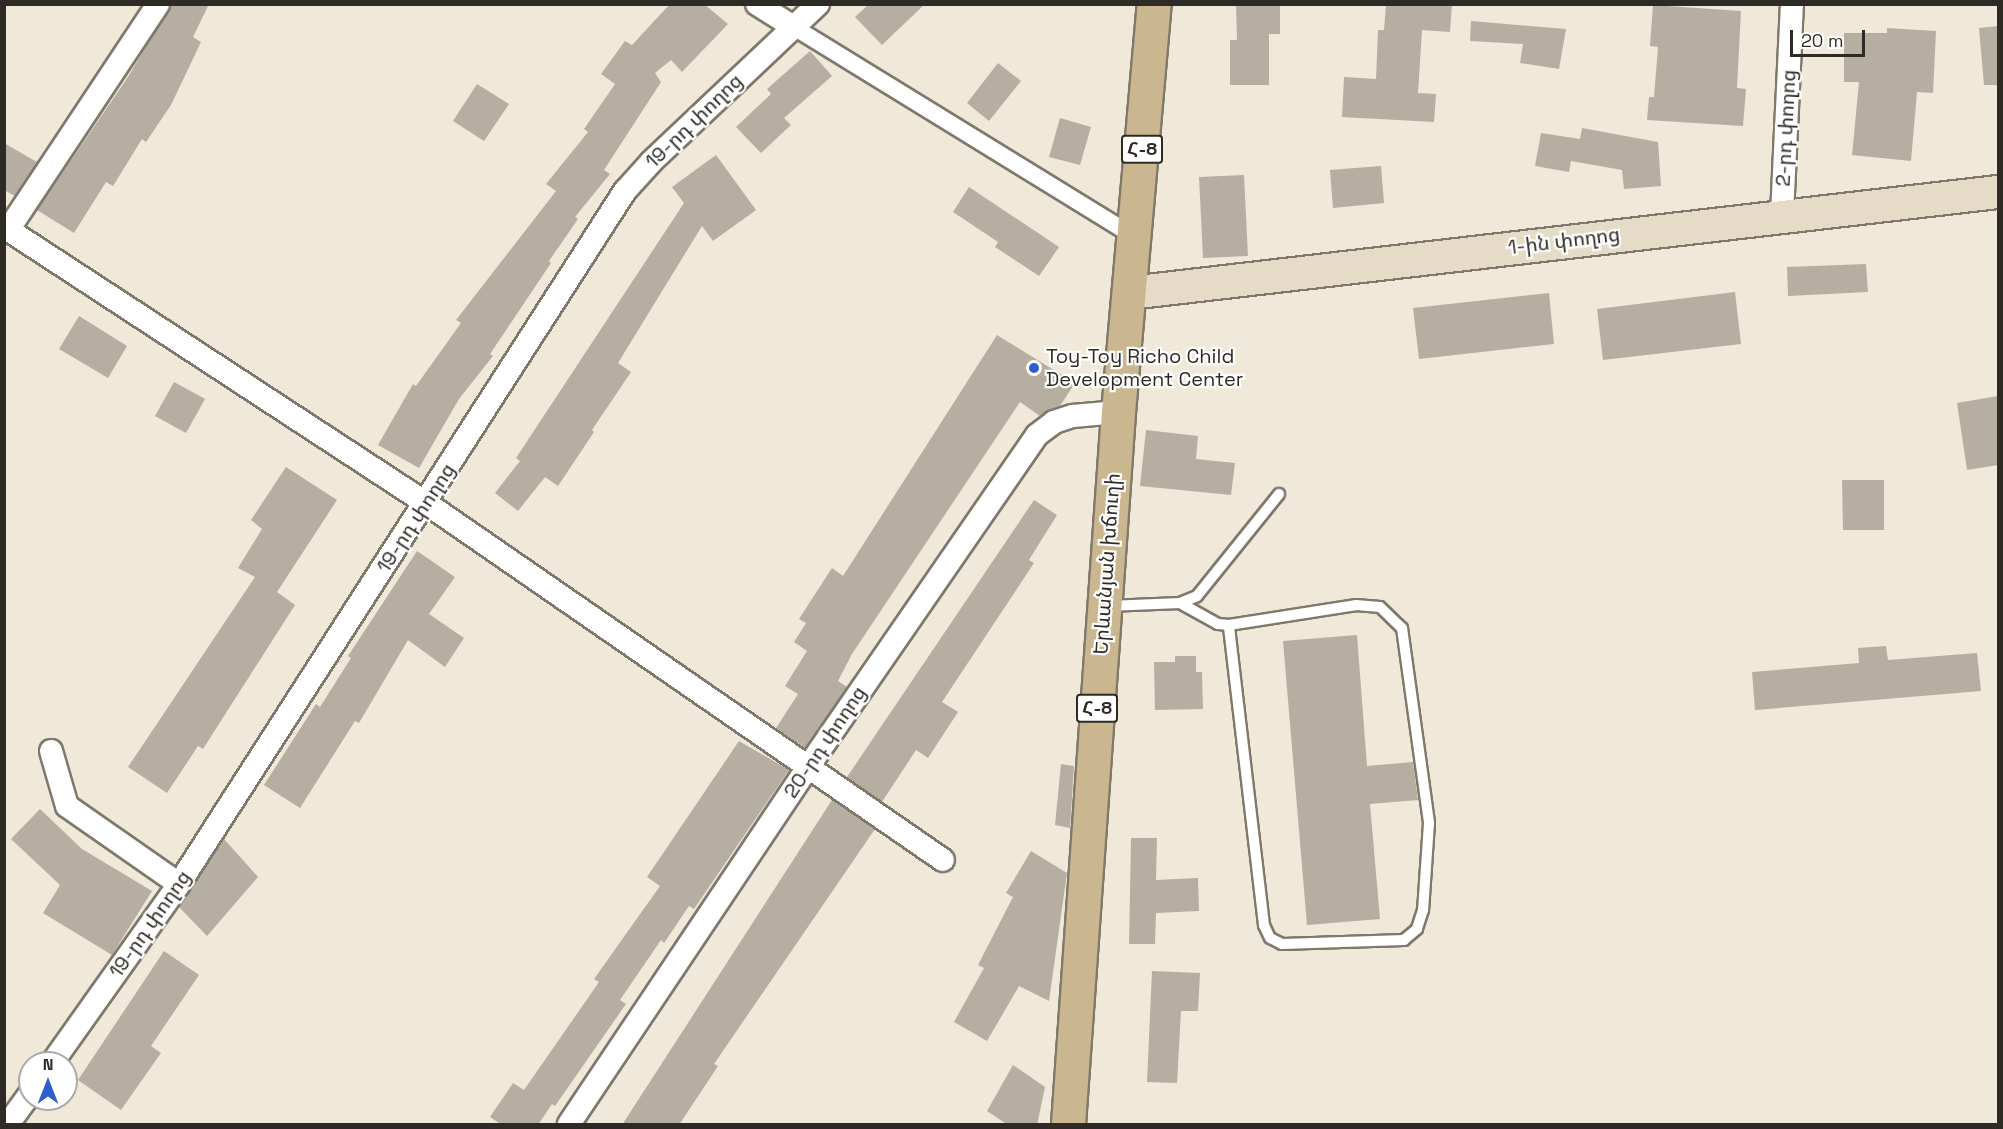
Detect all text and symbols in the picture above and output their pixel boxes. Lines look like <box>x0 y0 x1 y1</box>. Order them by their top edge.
scale bar <box>1793 18 1868 56</box>
text: 20 m <box>1801 29 1844 52</box>
street label: 19-րդ փողոց <box>641 69 747 173</box>
street label: 2-րդ փողոց <box>1771 69 1801 187</box>
road number: Հ-8 <box>1121 134 1163 164</box>
street label: 1-ին փողոց <box>1507 222 1621 260</box>
place label: Toy-Toy Richo Child Development Center <box>1046 344 1243 391</box>
marker: Toy-Toy Richo Child Development Center <box>1027 361 1041 375</box>
street label: 19-րդ փողոց <box>372 459 460 577</box>
street label: Երևանյան խճուղի <box>1089 472 1125 656</box>
street label: 20-րդ փողոց <box>779 681 871 803</box>
road number: Հ-8 <box>1076 693 1118 723</box>
street label: 19-րդ փողոց <box>104 866 196 982</box>
north arrow <box>18 1051 78 1111</box>
text: N <box>43 1054 53 1075</box>

